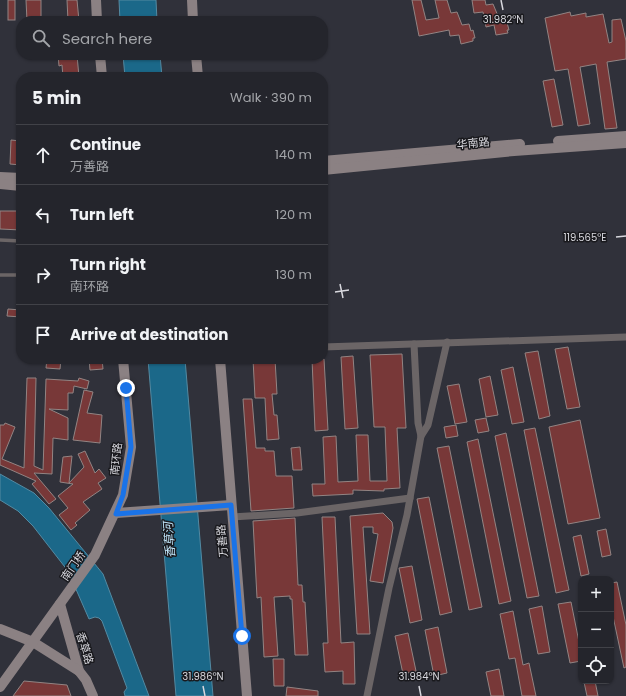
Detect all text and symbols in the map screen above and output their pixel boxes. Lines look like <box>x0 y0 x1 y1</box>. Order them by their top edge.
text: 31.982°N <box>483 12 523 27</box>
search box <box>16 16 328 60</box>
icon: search <box>30 27 52 49</box>
text: Search here <box>62 28 152 49</box>
text: 5 min <box>32 86 81 110</box>
text: Walk · 390 m <box>230 88 312 107</box>
street label: 华南路 <box>456 133 490 153</box>
text: Continue <box>70 134 141 155</box>
icon: ahead <box>32 144 54 166</box>
text: 140 m <box>275 145 312 164</box>
text: 万善路 <box>70 157 109 176</box>
icon: left <box>32 204 54 226</box>
text: Turn left <box>70 204 134 225</box>
text: 120 m <box>275 205 312 224</box>
text: 119.565°E <box>564 230 606 245</box>
text: Turn right <box>70 254 146 275</box>
icon: right <box>32 264 54 286</box>
text: 130 m <box>275 265 312 284</box>
text: 南环路 <box>70 277 109 296</box>
icon: arrive <box>32 324 54 346</box>
text: Arrive at destination <box>70 324 228 345</box>
route end <box>117 379 135 397</box>
street label: 南环路 <box>106 442 126 476</box>
water label: 香草河 <box>159 519 179 559</box>
street label: 万善路 <box>213 524 231 558</box>
street label: 南门桥 <box>57 548 89 584</box>
map controls <box>578 576 614 684</box>
button: + <box>578 576 614 612</box>
button: − <box>578 612 614 648</box>
route start <box>233 627 251 645</box>
street label: 香草路 <box>73 630 97 666</box>
button: locate <box>578 648 614 684</box>
text: 31.986°N <box>182 669 224 684</box>
text: 31.984°N <box>398 669 440 684</box>

